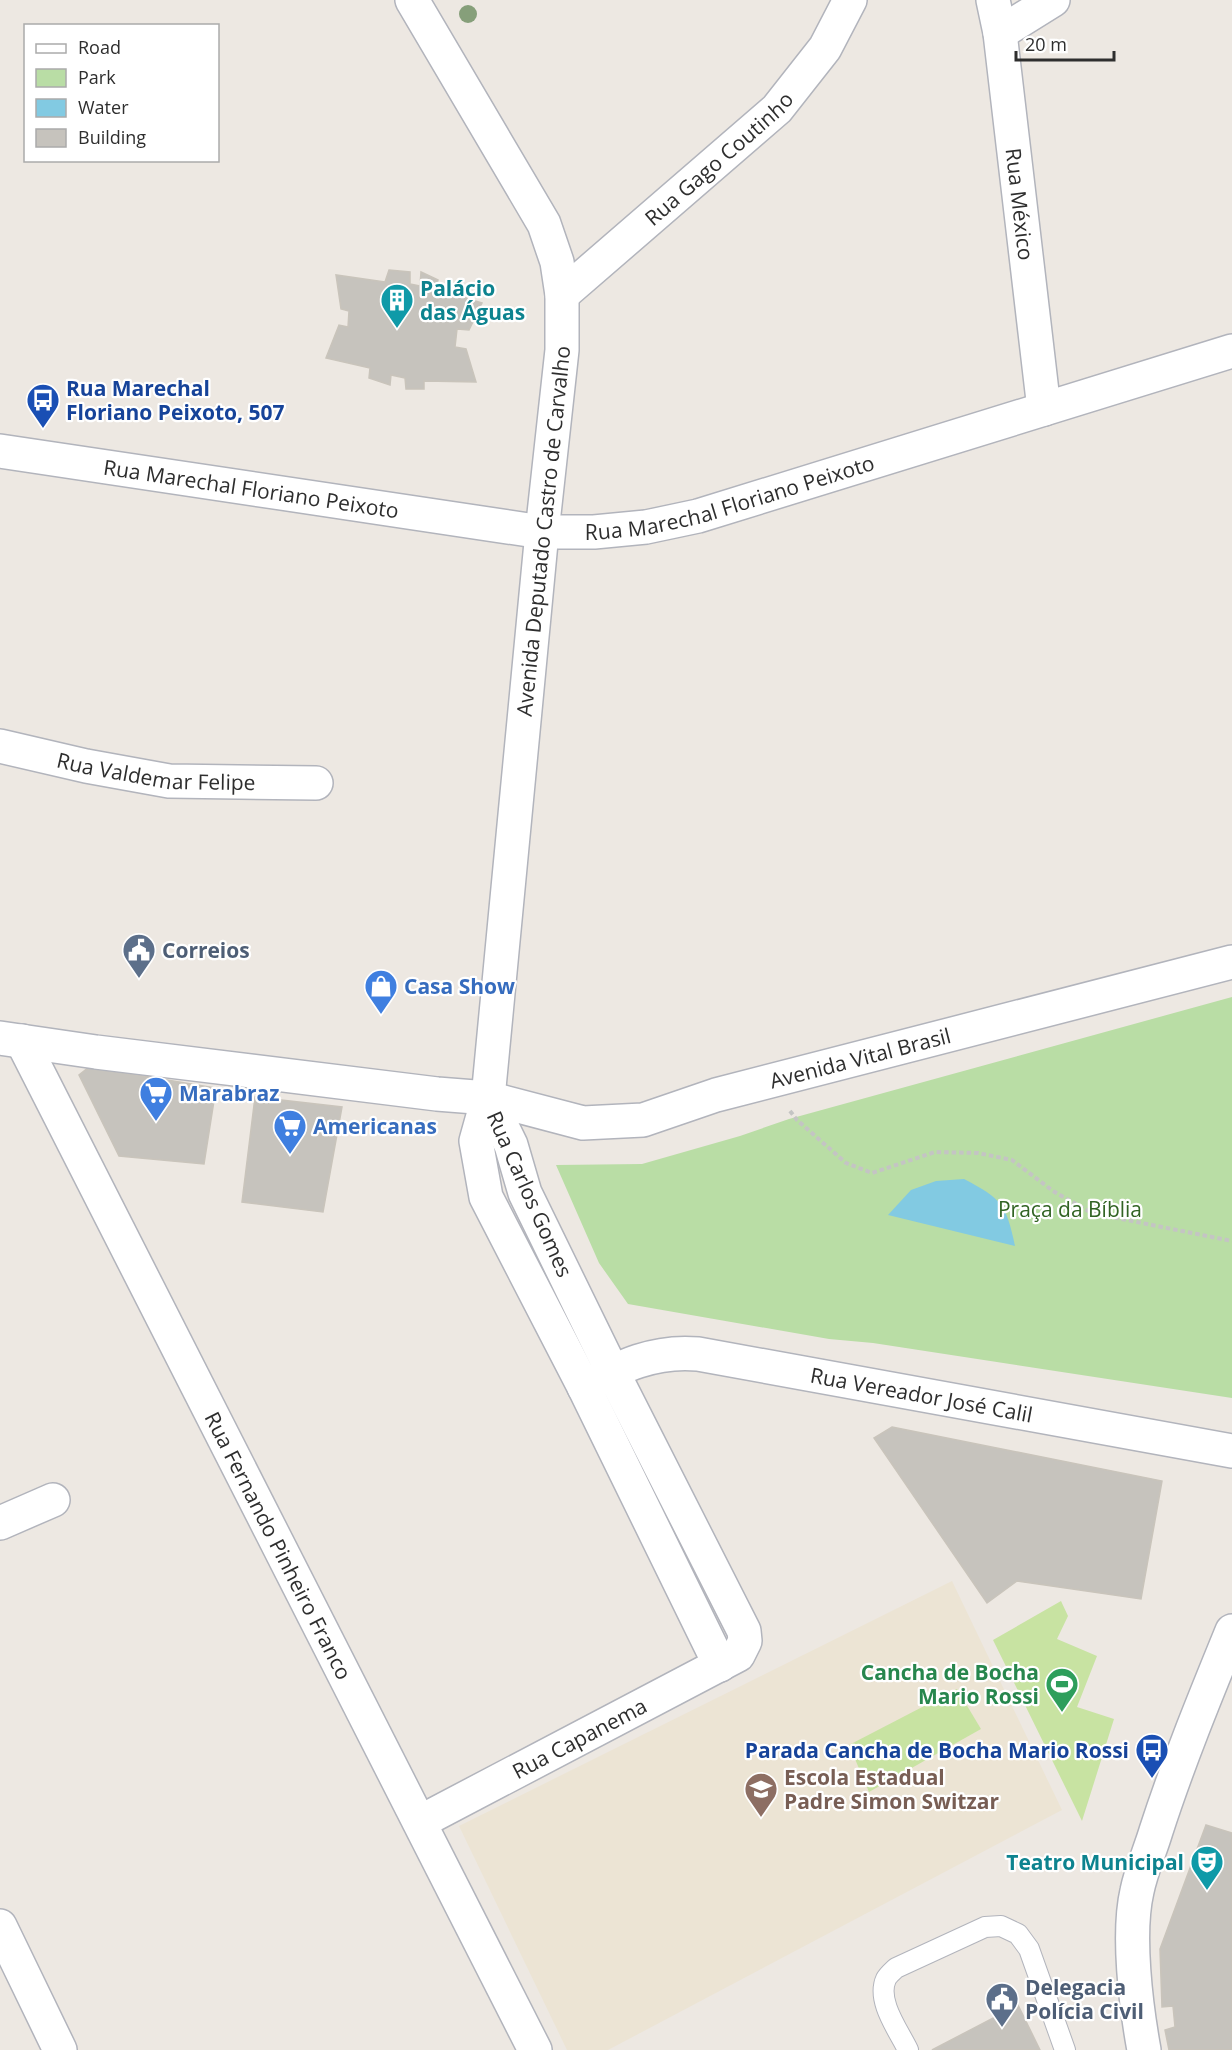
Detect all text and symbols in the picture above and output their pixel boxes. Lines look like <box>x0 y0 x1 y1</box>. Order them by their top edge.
legend <box>24 24 219 162</box>
scale bar <box>1016 24 1114 62</box>
text: 20 m <box>1025 32 1067 56</box>
text: Road <box>78 35 121 59</box>
text: Park <box>78 65 116 89</box>
street label: Rua Gago Coutinho <box>638 86 799 231</box>
text: Water <box>78 95 129 119</box>
text: Building <box>78 125 146 149</box>
street label: Rua México <box>1000 147 1040 262</box>
place label: Palácio das Águas <box>420 274 525 326</box>
building icon: Palácio das Águas <box>379 282 415 329</box>
street label: Avenida Deputado Castro de Carvalho <box>510 344 576 718</box>
place label: Rua Marechal Floriano Peixoto, 507 <box>66 374 285 426</box>
bus stop icon: Rua Marechal Floriano Peixoto, 507 <box>25 382 61 429</box>
street label: Rua Marechal Floriano Peixoto <box>585 448 878 546</box>
street label: Rua Marechal Floriano Peixoto <box>102 453 401 524</box>
street label: Rua Valdemar Felipe <box>54 746 256 796</box>
public building icon: Correios <box>121 932 157 979</box>
place label: Correios <box>162 936 250 964</box>
shop icon: Casa Show <box>363 968 399 1015</box>
place label: Casa Show <box>404 972 515 1000</box>
street label: Avenida Vital Brasil <box>766 1021 954 1095</box>
supermarket icon: Marabraz <box>138 1075 174 1122</box>
place label: Marabraz <box>179 1079 279 1107</box>
street label: Rua Carlos Gomes <box>481 1107 579 1281</box>
supermarket icon: Americanas <box>272 1108 308 1155</box>
place label: Americanas <box>313 1112 437 1140</box>
park label: Praça da Bíblia <box>998 1195 1142 1223</box>
street label: Rua Vereador José Calil <box>808 1361 1035 1429</box>
street label: Rua Fernando Pinheiro Franco <box>199 1407 358 1684</box>
place label: Cancha de Bocha Mario Rossi <box>861 1658 1039 1710</box>
sports icon: Cancha de Bocha Mario Rossi <box>1044 1666 1080 1713</box>
street label: Rua Capanema <box>507 1691 651 1785</box>
bus stop icon: Parada Cancha de Bocha Mario Rossi <box>1134 1732 1170 1779</box>
place label: Parada Cancha de Bocha Mario Rossi <box>745 1736 1129 1764</box>
place label: Escola Estadual Padre Simon Switzar <box>784 1763 999 1815</box>
school or university icon: Escola Estadual Padre Simon Switzar <box>743 1771 779 1818</box>
theatre icon: Teatro Municipal <box>1189 1844 1225 1891</box>
place label: Teatro Municipal <box>1006 1848 1184 1876</box>
place label: Delegacia Polícia Civil <box>1025 1973 1144 2025</box>
public building icon: Delegacia Polícia Civil <box>984 1981 1020 2028</box>

